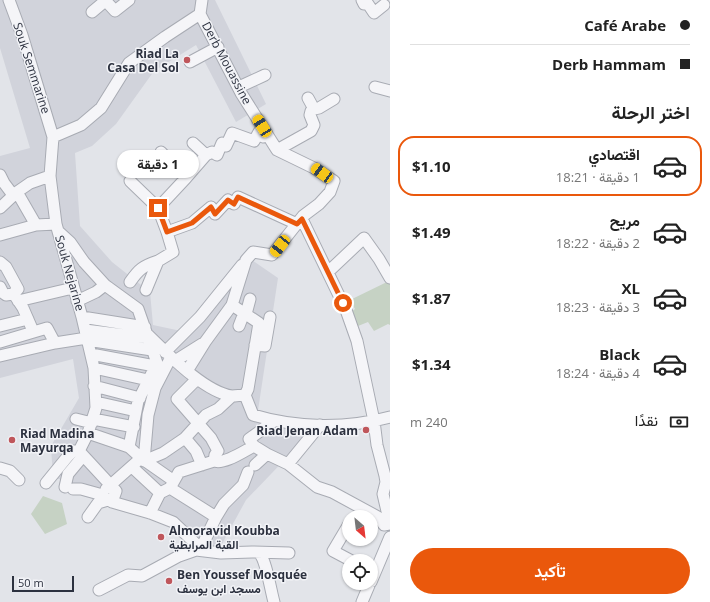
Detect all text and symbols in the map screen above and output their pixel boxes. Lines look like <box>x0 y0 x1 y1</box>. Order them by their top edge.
text: Café Arabe <box>584 15 666 35</box>
street label: Derb Mouassine <box>198 19 256 108</box>
street label: Souk Semmarine <box>9 20 55 116</box>
place label: Riad La Casa Del Sol <box>107 45 179 76</box>
text: Derb Hammam <box>552 54 666 74</box>
marker: Riad La Casa Del Sol <box>182 55 192 65</box>
text: اختر الرحلة <box>612 100 690 124</box>
car <box>251 113 273 139</box>
text: اقتصادي <box>588 144 640 164</box>
icon: car <box>652 148 688 184</box>
callout: 1 دقيقة <box>117 150 199 178</box>
text: 1 دقيقة <box>137 155 179 173</box>
text: $1.10 <box>412 156 451 176</box>
car <box>309 161 335 185</box>
text: 1 دقيقة · 18:21 <box>556 168 640 186</box>
route end <box>149 199 167 217</box>
text: مريح <box>610 210 640 230</box>
icon: car <box>652 214 688 250</box>
text: $1.49 <box>412 222 451 242</box>
street label: Souk Nejarine <box>51 233 89 313</box>
car <box>268 233 292 259</box>
text: 2 دقيقة · 18:22 <box>556 234 640 252</box>
text: XL <box>622 278 640 298</box>
icon: car <box>652 280 688 316</box>
text: $1.87 <box>412 288 451 308</box>
route start <box>334 294 352 312</box>
text: 3 دقيقة · 18:23 <box>556 298 640 316</box>
text: Black <box>599 344 640 364</box>
icon: car <box>652 346 688 382</box>
text: $1.34 <box>412 354 451 374</box>
text: 4 دقيقة · 18:24 <box>556 364 640 382</box>
text: نقدًا <box>635 410 658 430</box>
icon: cash <box>668 411 690 433</box>
text: 240 m <box>410 413 448 431</box>
place label: Riad Jenan Adam <box>256 422 358 439</box>
place label: Riad Madina Mayurqa <box>20 425 95 456</box>
marker: Riad Jenan Adam <box>361 425 371 435</box>
marker: Riad Madina Mayurqa <box>7 435 17 445</box>
north arrow <box>342 510 378 546</box>
map controls <box>342 510 378 590</box>
place label: Almoravid Koubba القبة المرابطية <box>169 522 280 553</box>
marker: Almoravid Koubba القبة المرابطية <box>156 532 166 542</box>
button: تأكيد <box>410 548 690 594</box>
button: locate <box>342 554 378 590</box>
place label: Ben Youssef Mosquée مسجد ابن يوسف <box>177 566 307 597</box>
scale bar <box>12 574 74 593</box>
text: 50 m <box>18 575 44 590</box>
marker: Ben Youssef Mosquée مسجد ابن يوسف <box>164 576 174 586</box>

